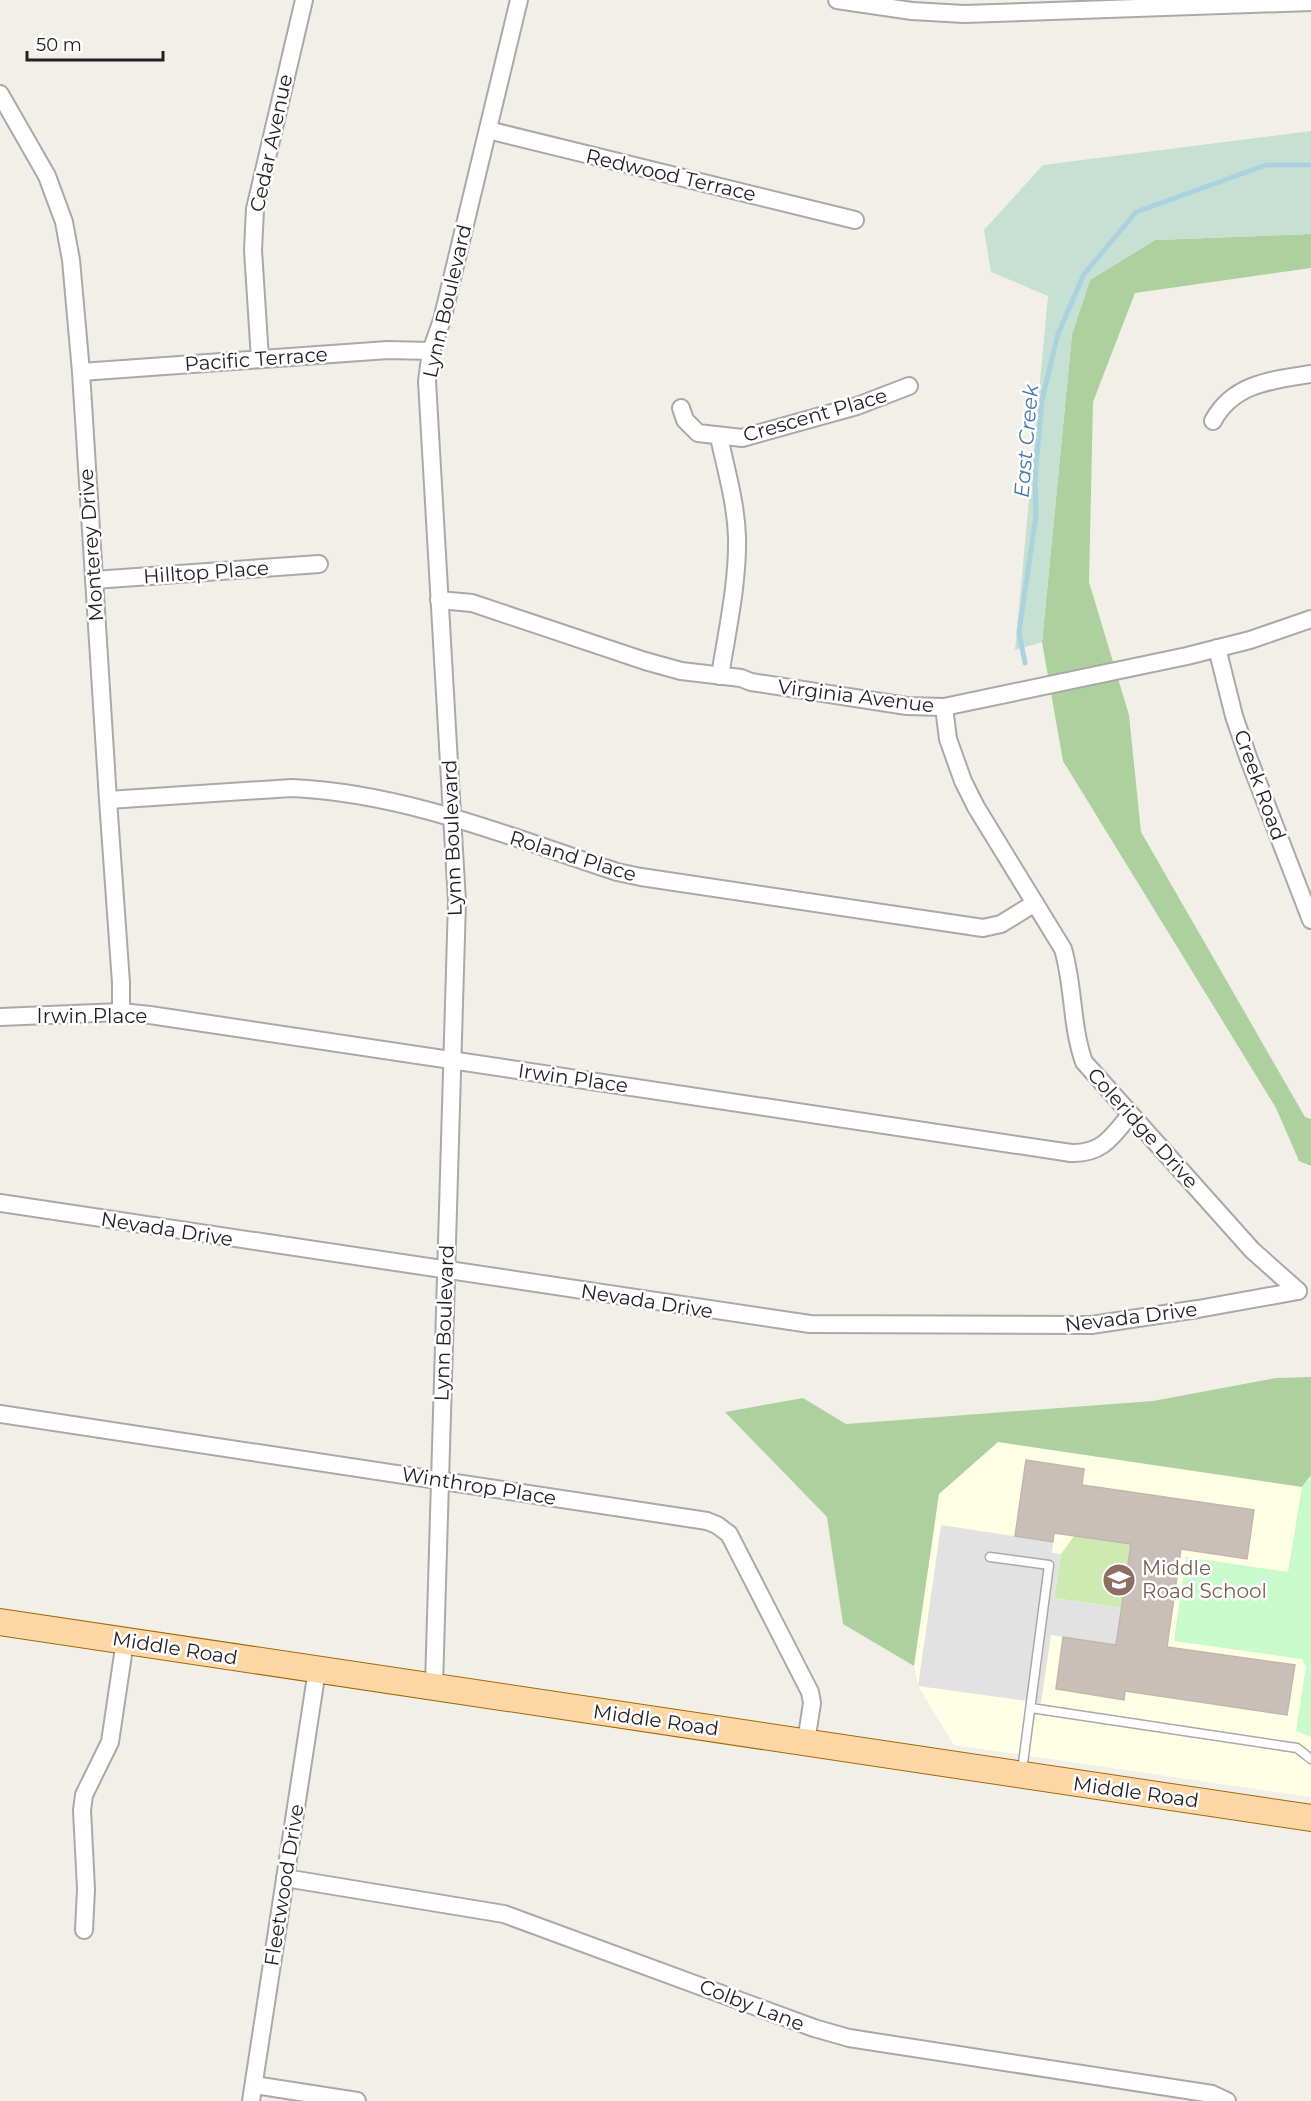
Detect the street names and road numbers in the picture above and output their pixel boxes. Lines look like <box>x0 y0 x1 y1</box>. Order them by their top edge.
street label: Cedar Avenue <box>245 72 297 214</box>
street label: Redwood Terrace <box>584 144 758 206</box>
street label: Lynn Boulevard <box>418 222 476 380</box>
street label: Pacific Terrace <box>184 342 328 376</box>
street label: Crescent Place <box>740 383 890 447</box>
street label: Monterey Drive <box>74 468 108 622</box>
street label: Hilltop Place <box>142 556 270 588</box>
street label: Virginia Avenue <box>776 675 936 717</box>
street label: Creek Road <box>1229 727 1291 843</box>
street label: Lynn Boulevard <box>437 759 467 917</box>
street label: Roland Place <box>507 825 639 887</box>
street label: Irwin Place <box>37 1004 147 1028</box>
street label: Irwin Place <box>516 1058 630 1098</box>
street label: Coleridge Drive <box>1083 1063 1203 1193</box>
street label: Nevada Drive <box>99 1207 235 1251</box>
street label: Lynn Boulevard <box>429 1244 459 1402</box>
street label: Nevada Drive <box>579 1279 715 1323</box>
street label: Nevada Drive <box>1063 1297 1199 1337</box>
street label: Winthrop Place <box>400 1462 558 1510</box>
street label: Middle Road <box>111 1626 239 1670</box>
street label: Middle Road <box>592 1699 720 1741</box>
street label: Middle Road <box>1072 1771 1200 1813</box>
street label: Fleetwood Drive <box>259 1802 309 1968</box>
street label: Colby Lane <box>696 1974 808 2036</box>

